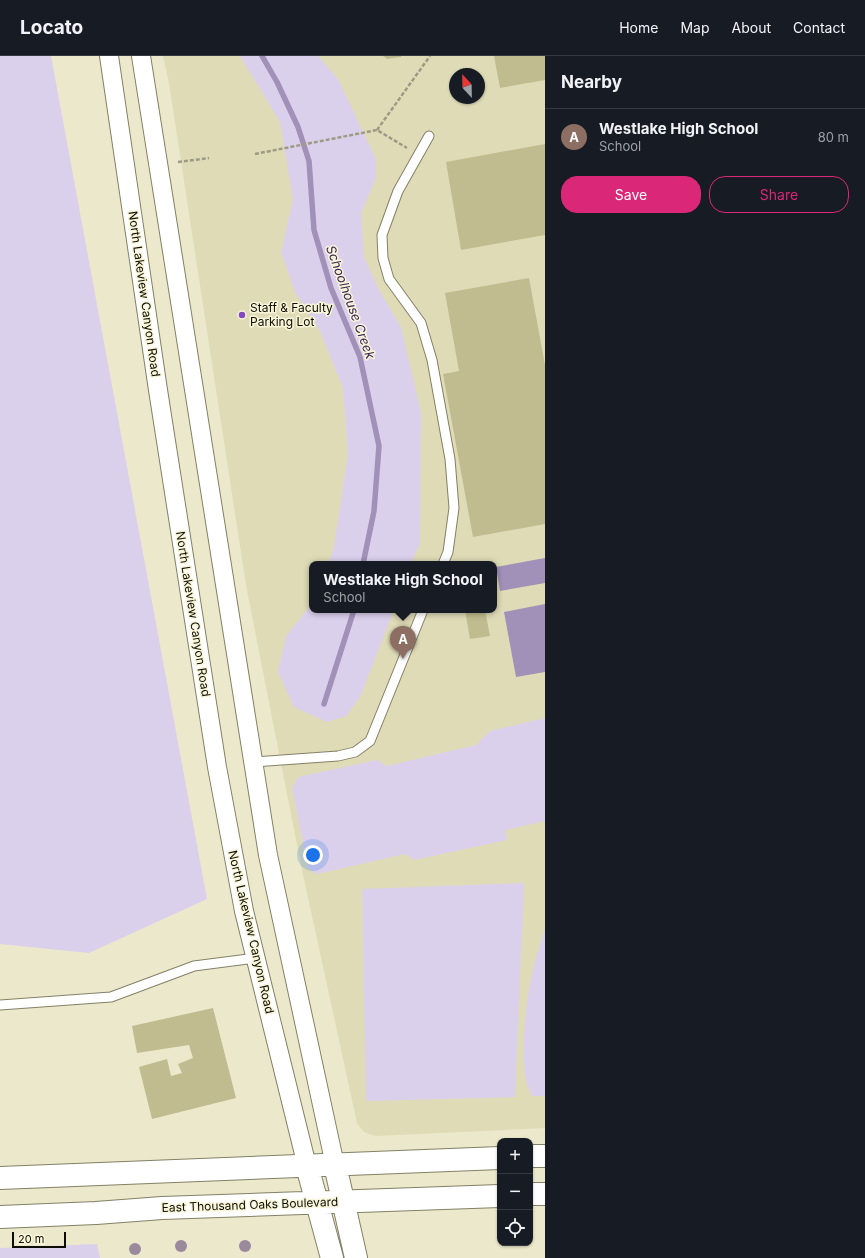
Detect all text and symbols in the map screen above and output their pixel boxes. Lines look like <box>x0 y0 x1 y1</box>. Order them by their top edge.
text: Locato <box>20 16 83 39</box>
text: Home <box>619 19 658 36</box>
text: Map <box>680 19 710 36</box>
text: About <box>732 19 771 36</box>
text: Contact <box>793 19 845 36</box>
north arrow <box>449 68 485 104</box>
text: Nearby <box>561 72 622 92</box>
text: Westlake High School <box>599 119 758 138</box>
text: A <box>569 129 579 145</box>
text: 80 m <box>818 129 849 145</box>
text: School <box>599 138 641 154</box>
button: Save <box>561 176 701 213</box>
button: Share <box>709 176 849 213</box>
street label: North Lakeview Canyon Road <box>125 210 164 378</box>
water label: Schoolhouse Creek <box>323 243 379 362</box>
place label: Staff & Faculty Parking Lot <box>250 300 333 329</box>
marker: Staff & Faculty Parking Lot <box>237 310 247 320</box>
street label: North Lakeview Canyon Road <box>173 530 214 698</box>
popup <box>309 561 497 613</box>
text: Westlake High School <box>323 570 483 589</box>
text: School <box>323 589 366 605</box>
pin: A <box>390 626 416 659</box>
your location <box>303 845 323 865</box>
street label: North Lakeview Canyon Road <box>225 849 278 1015</box>
map controls <box>497 1138 533 1246</box>
button: + <box>497 1138 533 1174</box>
button: − <box>497 1174 533 1210</box>
street label: East Thousand Oaks Boulevard <box>161 1194 339 1215</box>
button: locate <box>497 1210 533 1246</box>
scale bar <box>12 1230 66 1249</box>
text: 20 m <box>18 1232 44 1246</box>

